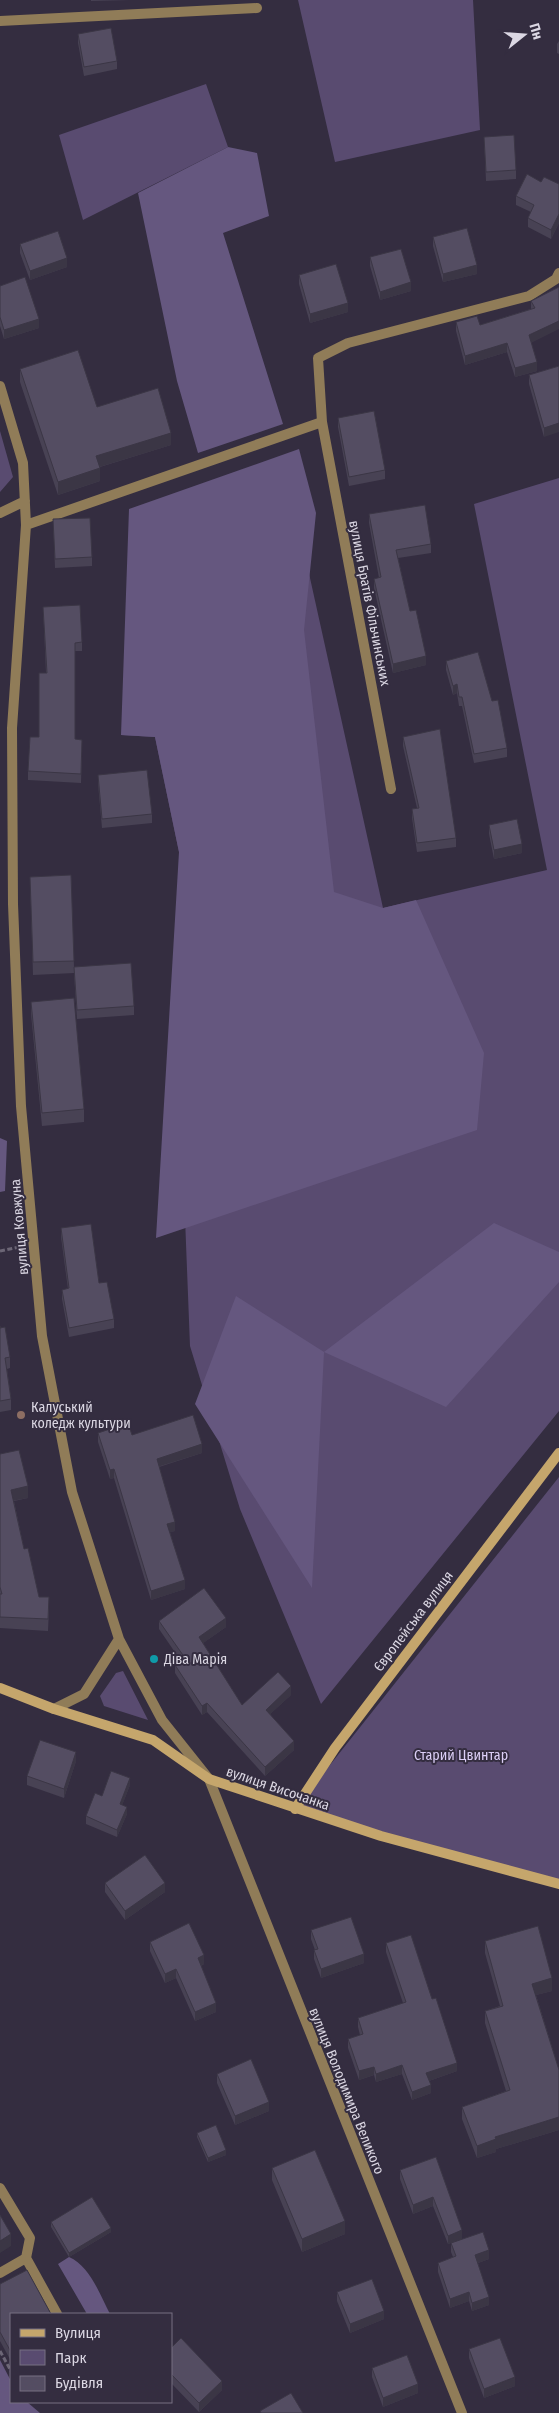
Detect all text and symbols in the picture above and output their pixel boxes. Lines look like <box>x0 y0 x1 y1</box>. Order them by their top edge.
north arrow <box>499 10 549 60</box>
text: Пн <box>526 21 546 41</box>
street label: вулиця Братів Фільчинських <box>345 519 394 688</box>
street label: вулиця Ковжуна <box>7 1178 32 1276</box>
place label: Калуський коледж культури <box>31 1399 131 1432</box>
marker: Калуський коледж культури <box>15 1409 27 1421</box>
street label: Європейська вулиця <box>370 1568 457 1675</box>
place label: Діва Марія <box>163 1651 227 1668</box>
marker: Діва Марія <box>148 1653 160 1665</box>
park label: Старий Цвинтар <box>414 1747 508 1764</box>
street label: вулиця Височанка <box>224 1763 332 1814</box>
street label: вулиця Володимира Великого <box>305 2005 388 2177</box>
legend <box>10 2313 172 2403</box>
text: Вулиця <box>55 2324 101 2342</box>
text: Парк <box>55 2349 86 2367</box>
text: Будівля <box>55 2374 103 2392</box>

